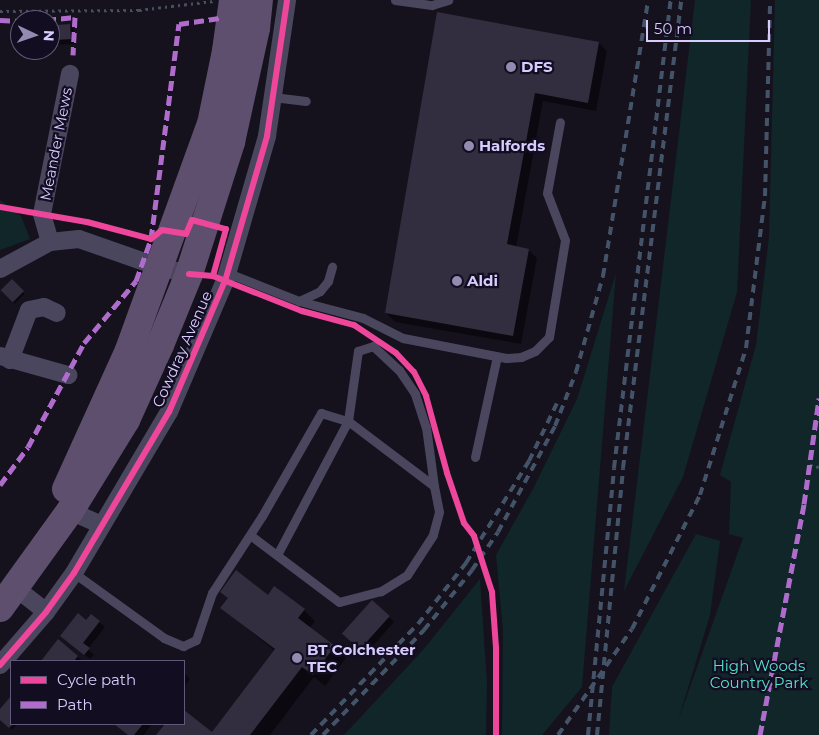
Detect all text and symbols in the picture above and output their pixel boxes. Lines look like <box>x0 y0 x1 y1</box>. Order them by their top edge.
north arrow <box>10 10 60 60</box>
scale bar <box>649 10 773 42</box>
text: 50 m <box>654 19 692 38</box>
text: N <box>40 30 58 42</box>
place label: DFS <box>521 58 553 76</box>
marker: DFS <box>505 61 517 73</box>
street label: Meander Mews <box>36 86 76 202</box>
place label: Halfords <box>479 137 545 155</box>
marker: Halfords <box>463 140 475 152</box>
place label: Aldi <box>467 272 498 290</box>
marker: Aldi <box>451 275 463 287</box>
street label: Cowdray Avenue <box>148 288 216 410</box>
place label: BT Colchester TEC <box>307 640 416 675</box>
marker: BT Colchester TEC <box>291 652 303 664</box>
park label: High Woods Country Park <box>710 656 808 691</box>
legend <box>10 660 185 725</box>
text: Cycle path <box>57 670 136 689</box>
text: Path <box>57 695 93 714</box>

